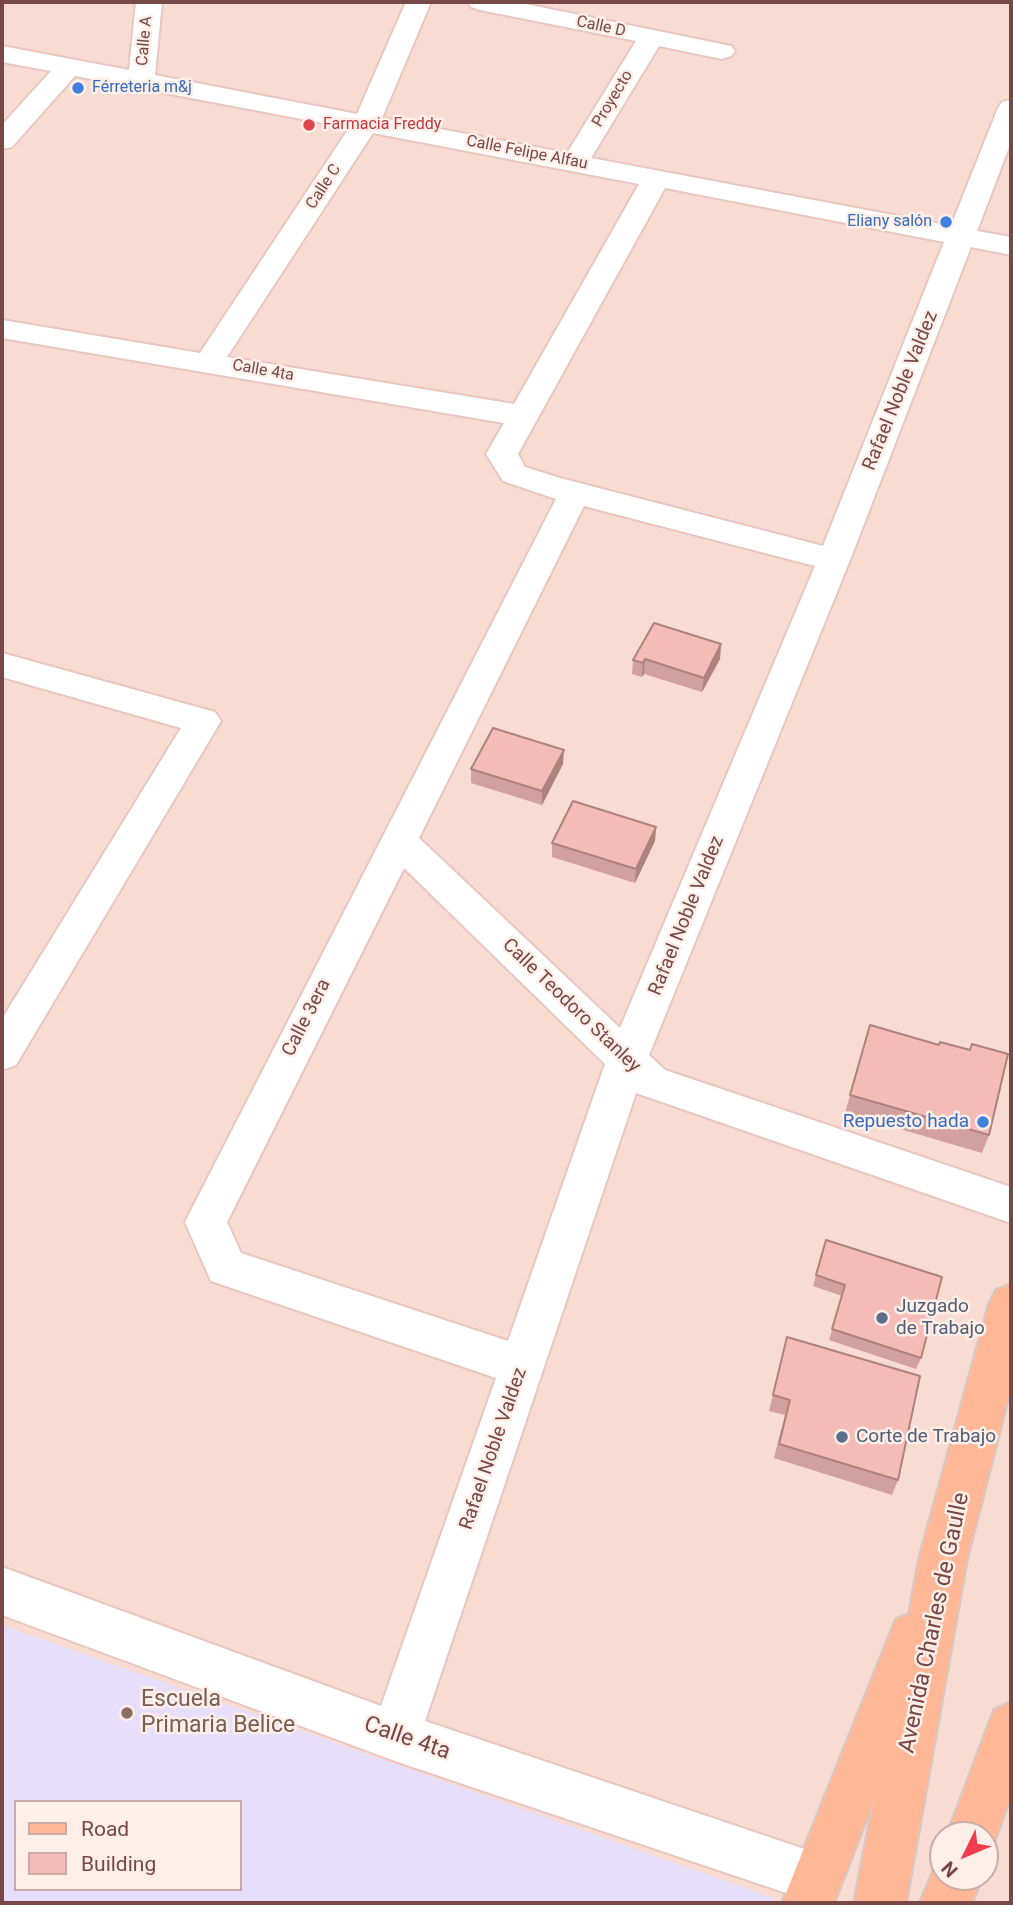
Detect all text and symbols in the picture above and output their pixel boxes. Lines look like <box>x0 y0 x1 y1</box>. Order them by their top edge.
street label: Calle D <box>575 12 627 42</box>
street label: Calle A <box>133 15 157 67</box>
street label: Proyecto <box>589 67 637 131</box>
place label: Férreteria m&j <box>92 78 192 98</box>
marker: Férreteria m&j <box>70 80 86 96</box>
place label: Farmacia Freddy <box>323 115 441 135</box>
marker: Farmacia Freddy <box>301 117 317 133</box>
street label: Calle Felipe Alfau <box>465 132 589 174</box>
street label: Calle C <box>302 161 346 213</box>
place label: Eliany salón <box>847 212 932 232</box>
marker: Eliany salón <box>938 214 954 230</box>
street label: Rafael Noble Valdez <box>859 308 943 474</box>
street label: Calle 4ta <box>231 356 295 386</box>
street label: Rafael Noble Valdez <box>645 833 729 999</box>
street label: Calle Teodoro Stanley <box>497 934 645 1078</box>
street label: Calle 3era <box>278 975 336 1061</box>
place label: Repuesto hada <box>843 1111 969 1133</box>
marker: Repuesto hada <box>975 1114 991 1130</box>
place label: Juzgado de Trabajo <box>896 1296 985 1340</box>
marker: Juzgado de Trabajo <box>874 1310 890 1326</box>
street label: Rafael Noble Valdez <box>456 1365 532 1533</box>
place label: Corte de Trabajo <box>856 1426 996 1448</box>
marker: Corte de Trabajo <box>834 1429 850 1445</box>
street label: Avenida Charles de Gaulle <box>894 1490 976 1756</box>
place label: Escuela Primaria Belice <box>141 1686 295 1740</box>
marker: Escuela Primaria Belice <box>119 1705 135 1721</box>
street label: Calle 4ta <box>360 1711 454 1767</box>
legend <box>14 1800 242 1891</box>
text: Road <box>81 1817 129 1841</box>
north arrow <box>929 1821 999 1891</box>
text: Building <box>81 1852 156 1876</box>
text: N <box>937 1857 963 1882</box>

